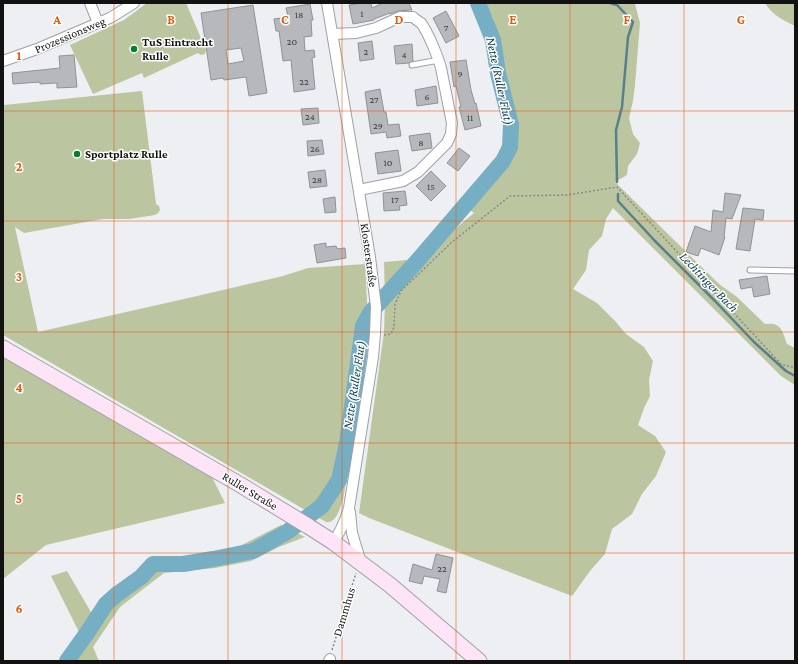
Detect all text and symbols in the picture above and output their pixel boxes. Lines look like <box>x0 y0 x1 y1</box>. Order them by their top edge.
house number: 1 <box>360 8 364 19</box>
house number: 18 <box>295 9 303 20</box>
text: A <box>52 12 61 27</box>
text: B <box>167 12 175 27</box>
text: C <box>281 12 289 27</box>
text: D <box>395 12 404 27</box>
text: E <box>509 12 517 27</box>
text: F <box>624 12 631 27</box>
text: G <box>737 12 745 27</box>
street label: Prozessionsweg <box>32 14 108 56</box>
house number: 7 <box>444 22 449 33</box>
place label: TuS Eintracht Rulle <box>142 35 213 63</box>
house number: 20 <box>287 36 298 47</box>
water label: Nette (Ruller Flut) <box>482 36 517 126</box>
marker: TuS Eintracht Rulle <box>129 44 139 54</box>
house number: 2 <box>364 46 369 57</box>
text: 1 <box>17 48 22 63</box>
house number: 4 <box>401 49 407 60</box>
house number: 9 <box>457 68 463 79</box>
house number: 22 <box>299 76 309 87</box>
house number: 6 <box>424 91 430 102</box>
house number: 27 <box>369 94 379 105</box>
house number: 24 <box>305 111 315 122</box>
house number: 11 <box>467 112 473 123</box>
house number: 29 <box>373 120 383 131</box>
house number: 8 <box>418 137 424 148</box>
house number: 26 <box>310 143 320 154</box>
place label: Sportplatz Rulle <box>85 147 168 161</box>
marker: Sportplatz Rulle <box>72 149 82 159</box>
house number: 10 <box>384 157 393 168</box>
text: 2 <box>16 159 23 174</box>
house number: 28 <box>312 174 322 185</box>
house number: 15 <box>427 181 435 192</box>
house number: 17 <box>391 194 399 205</box>
street label: Klosterstraße <box>358 222 380 288</box>
water label: Lechtinger Bach <box>677 249 741 315</box>
text: 3 <box>16 269 22 284</box>
water label: Nette (Ruller Flut) <box>340 340 369 430</box>
text: 4 <box>15 380 23 395</box>
street label: Ruller Straße <box>220 469 280 513</box>
text: 5 <box>16 491 22 506</box>
house number: 22 <box>437 563 447 574</box>
street label: Dammhus <box>330 586 358 638</box>
text: 6 <box>15 601 23 616</box>

